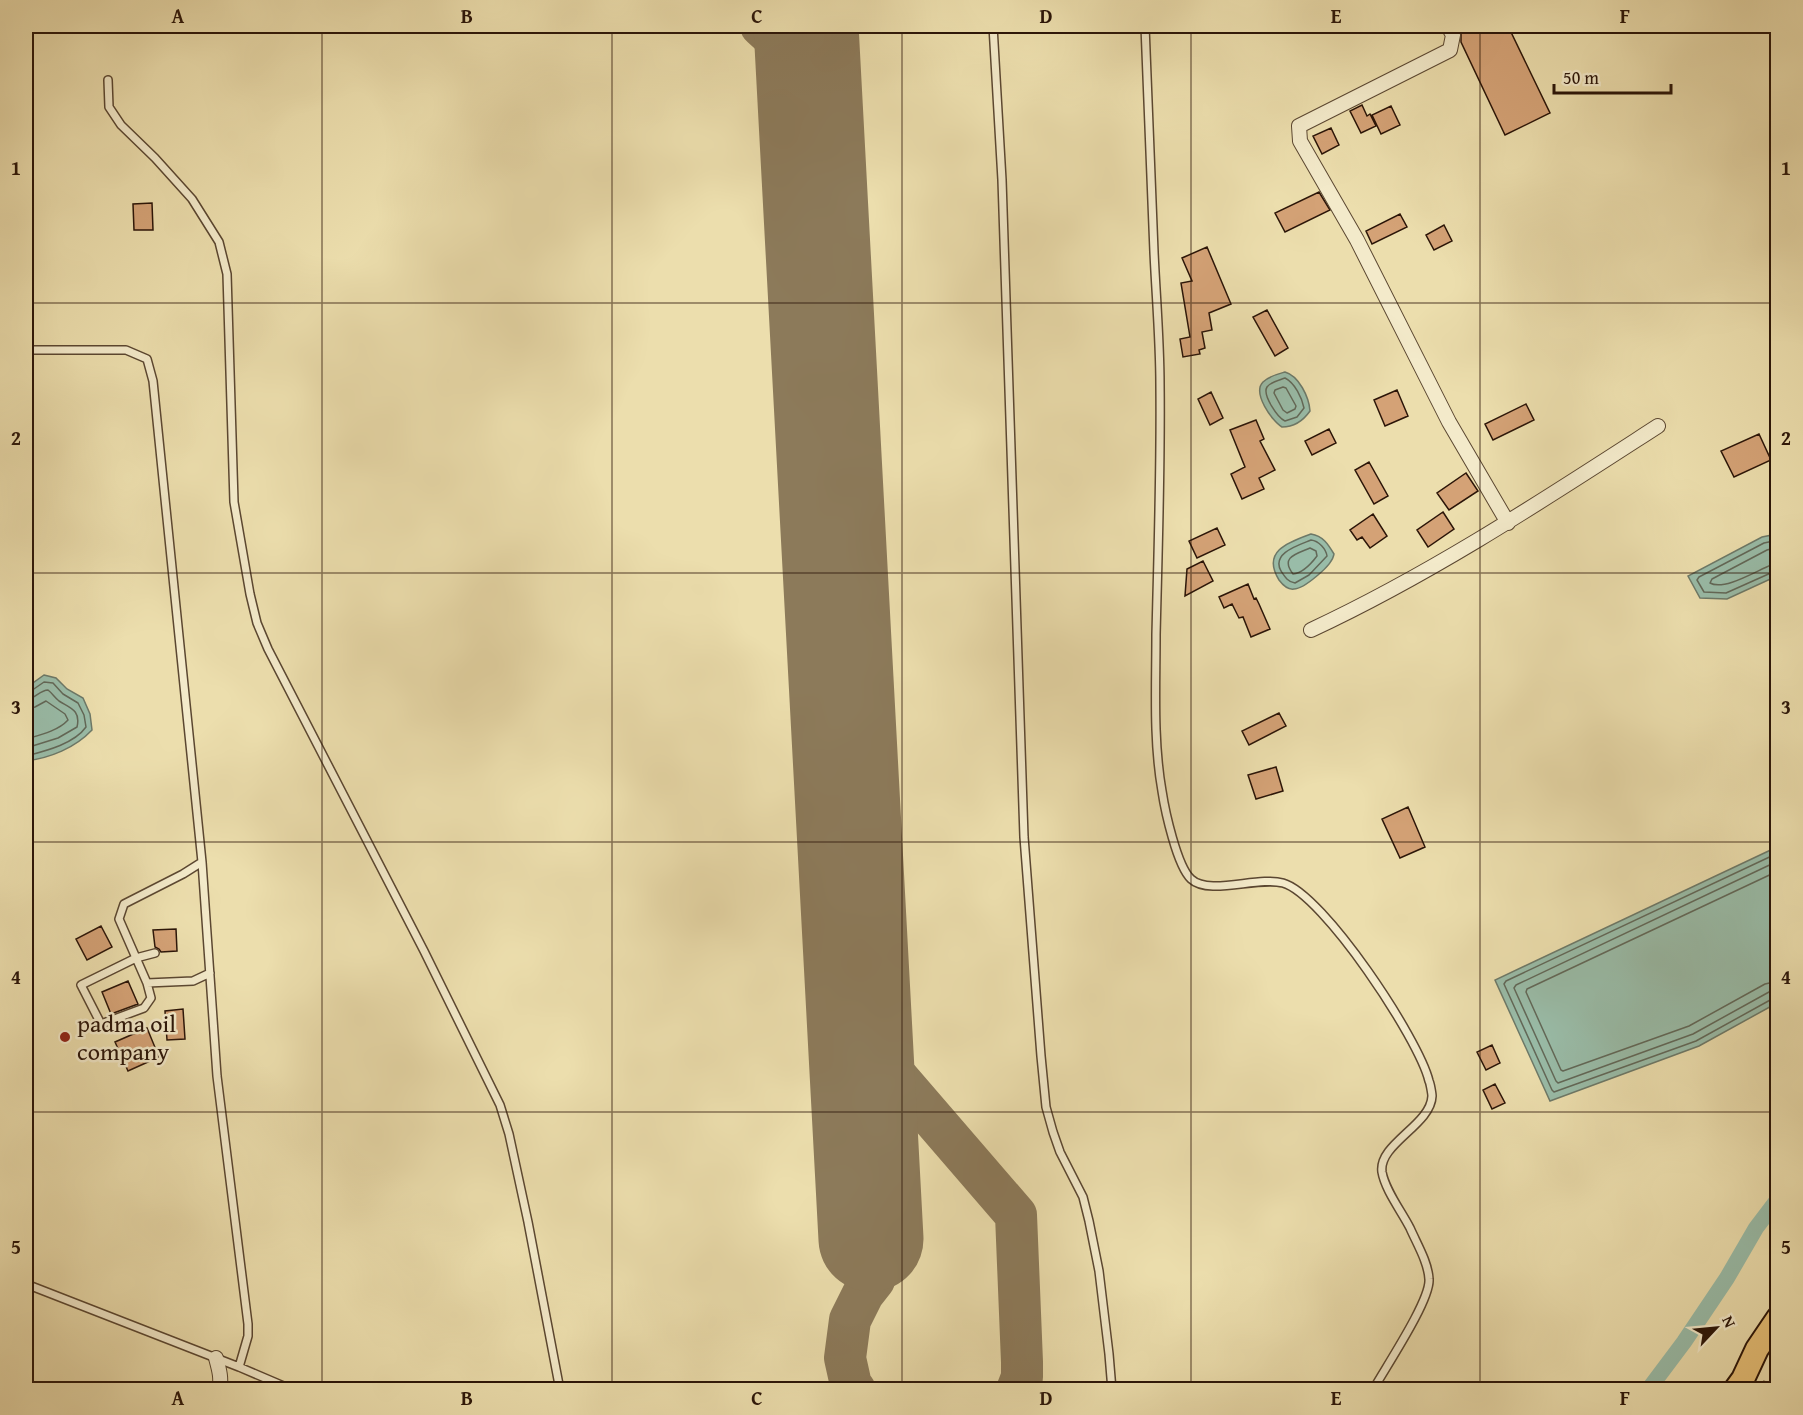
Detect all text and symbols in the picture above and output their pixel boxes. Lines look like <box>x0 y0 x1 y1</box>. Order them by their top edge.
text: A <box>172 1 185 30</box>
text: B <box>461 1 473 30</box>
text: C <box>751 1 763 30</box>
text: D <box>1039 1 1053 30</box>
text: E <box>1331 1 1342 30</box>
text: F <box>1620 1 1630 30</box>
scale bar <box>1554 57 1671 95</box>
text: 50 m <box>1563 64 1599 91</box>
text: 1 <box>11 153 21 182</box>
text: 1 <box>1781 153 1791 182</box>
text: 2 <box>11 423 21 452</box>
text: 2 <box>1781 423 1791 452</box>
text: 3 <box>11 692 21 721</box>
text: 3 <box>1781 692 1791 721</box>
text: 4 <box>11 962 21 991</box>
text: 4 <box>1781 962 1791 991</box>
place label: padma oil company <box>77 1006 176 1069</box>
marker: padma oil company <box>58 1030 72 1044</box>
text: 5 <box>11 1232 21 1261</box>
text: 5 <box>1781 1232 1791 1261</box>
north arrow <box>1686 1298 1746 1358</box>
text: N <box>1716 1311 1743 1332</box>
text: A <box>172 1383 185 1412</box>
text: B <box>461 1383 473 1412</box>
text: C <box>751 1383 763 1412</box>
text: D <box>1039 1383 1053 1412</box>
text: E <box>1331 1383 1342 1412</box>
text: F <box>1620 1383 1630 1412</box>

